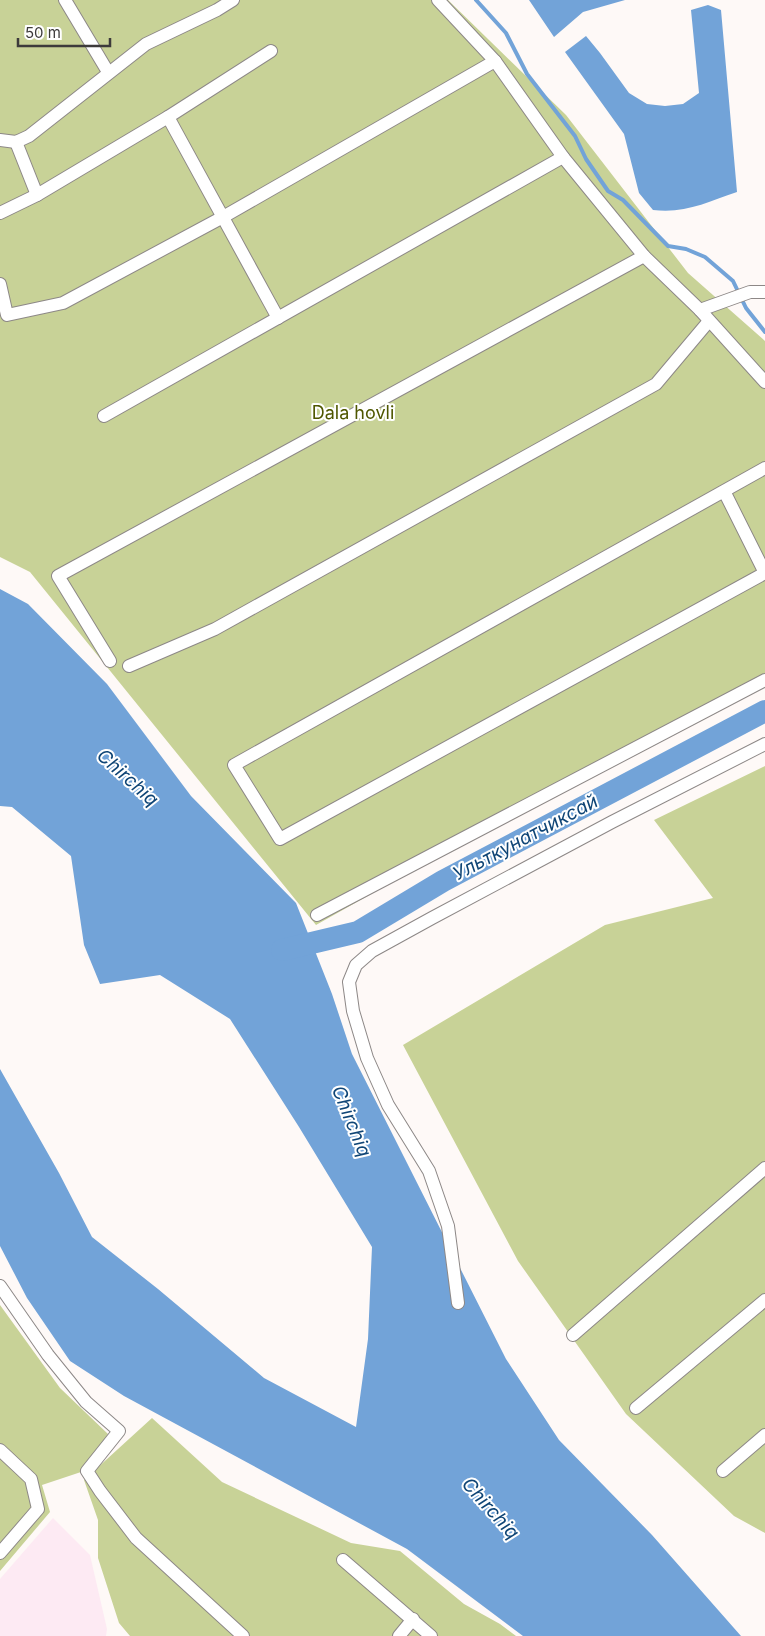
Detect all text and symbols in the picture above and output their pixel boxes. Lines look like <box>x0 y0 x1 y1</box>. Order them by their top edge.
scale bar <box>18 15 110 47</box>
text: 50 m <box>25 23 61 42</box>
park label: Dala hovli <box>312 402 394 423</box>
water label: Chirchiq <box>92 744 163 811</box>
water label: Ульткунатчиксай <box>449 789 602 885</box>
water label: Chirchiq <box>327 1082 376 1161</box>
water label: Chirchiq <box>457 1473 524 1544</box>

